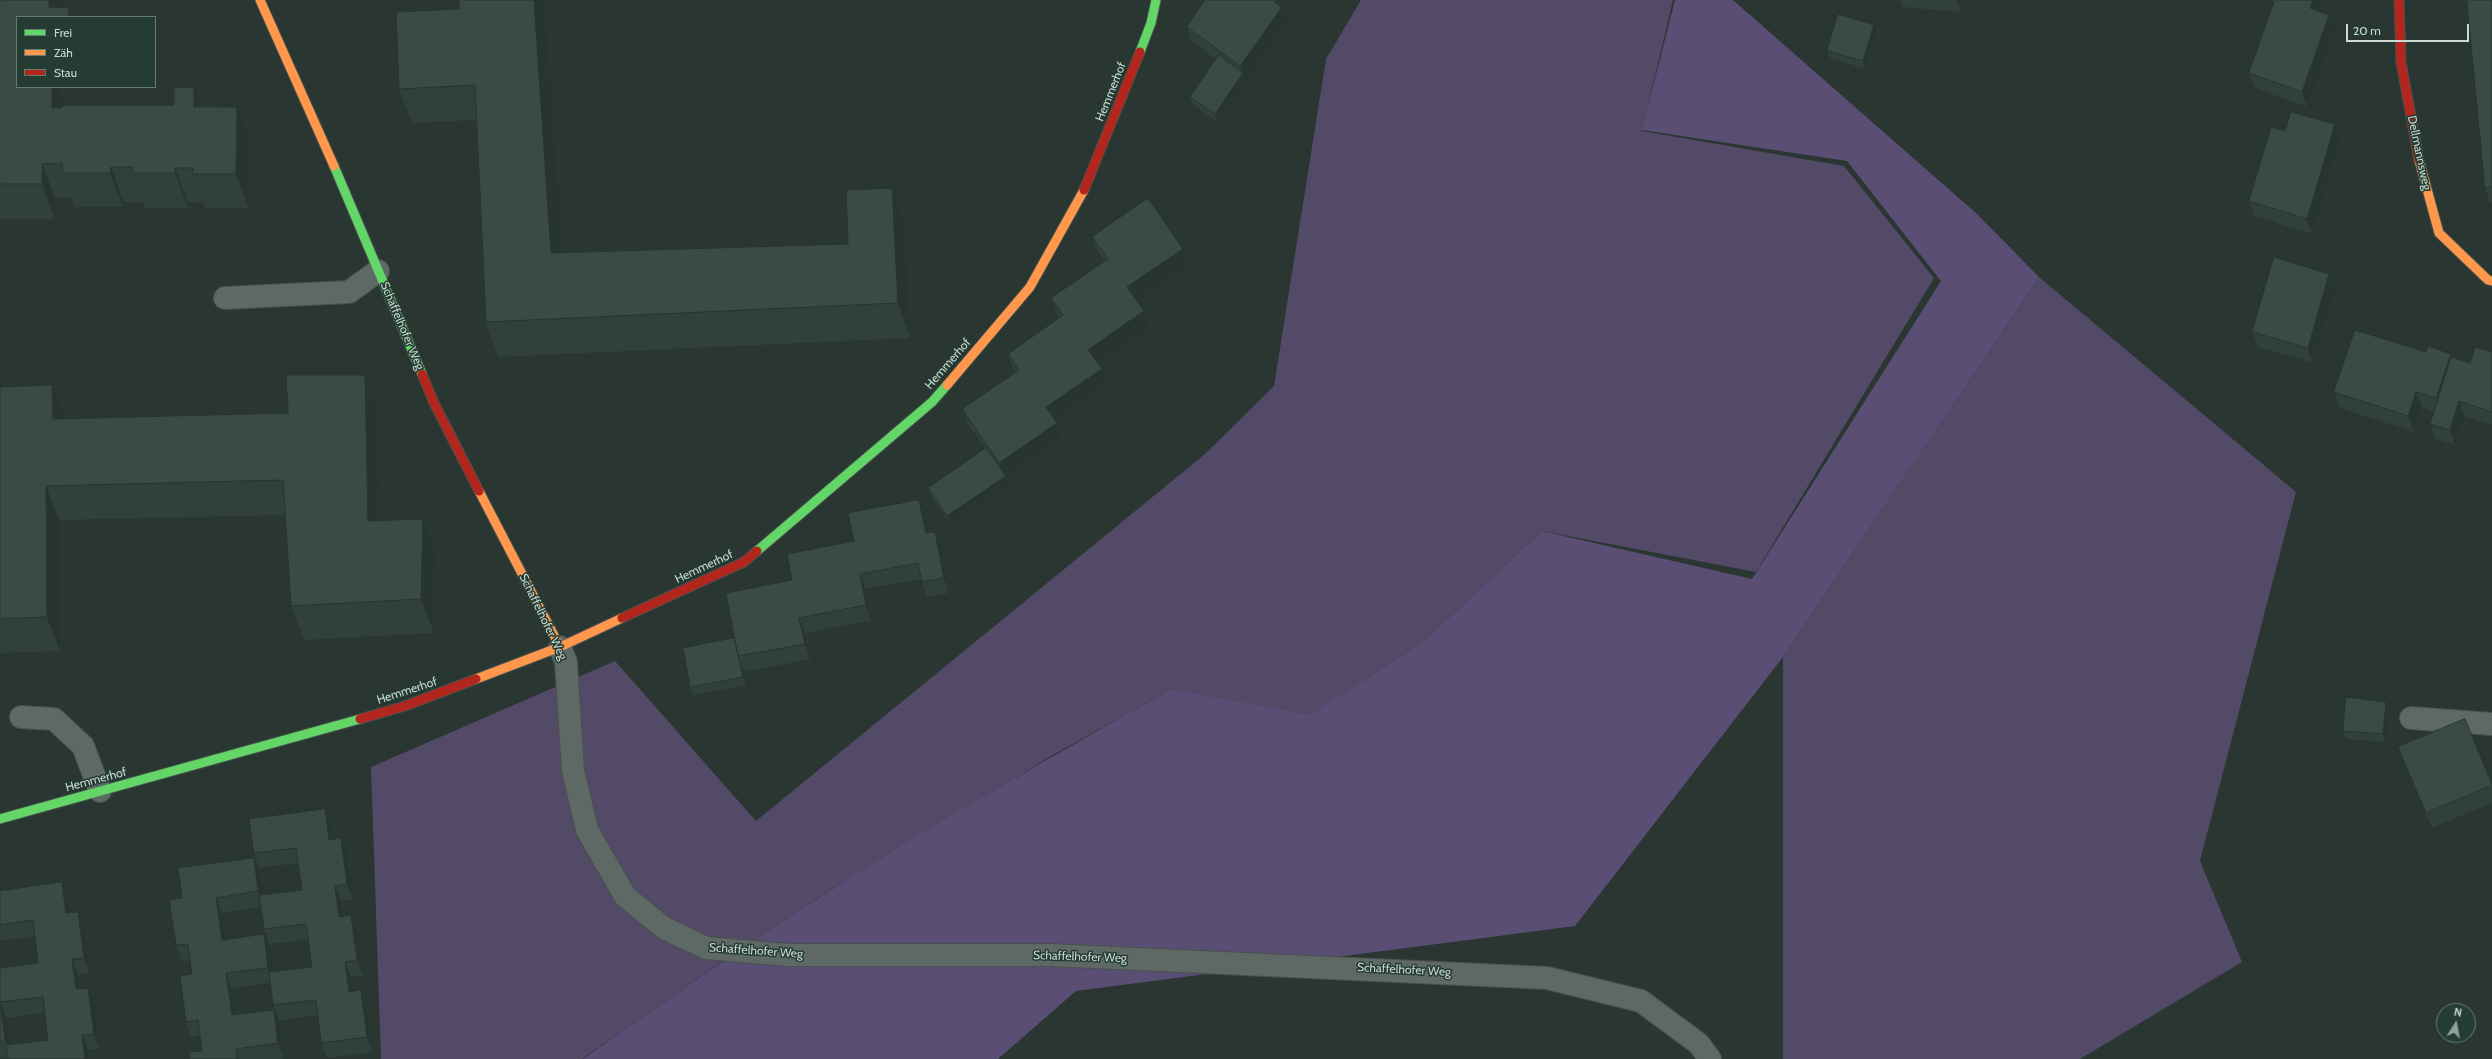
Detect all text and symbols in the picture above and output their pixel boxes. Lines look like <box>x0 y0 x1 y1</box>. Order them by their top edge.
legend <box>16 16 156 88</box>
scale bar <box>2348 16 2471 42</box>
text: 20 m <box>2353 23 2381 38</box>
text: Frei <box>54 25 72 40</box>
text: Zäh <box>54 45 73 60</box>
street label: Hemmerhof <box>1093 60 1129 124</box>
text: Stau <box>54 65 77 80</box>
street label: Dellmannsweg <box>2404 114 2434 192</box>
street label: Schaffelhofer Weg <box>377 280 427 372</box>
street label: Hemmerhof <box>922 336 974 392</box>
street label: Hemmerhof <box>673 547 735 587</box>
street label: Schaffelhofer Weg <box>516 572 570 662</box>
street label: Hemmerhof <box>375 675 439 707</box>
street label: Hemmerhof <box>64 765 128 795</box>
street label: Schaffelhofer Weg <box>709 941 803 961</box>
street label: Schaffelhofer Weg <box>1033 948 1127 966</box>
street label: Schaffelhofer Weg <box>1357 960 1451 980</box>
north arrow <box>2436 1003 2476 1043</box>
text: N <box>2453 1005 2463 1020</box>

